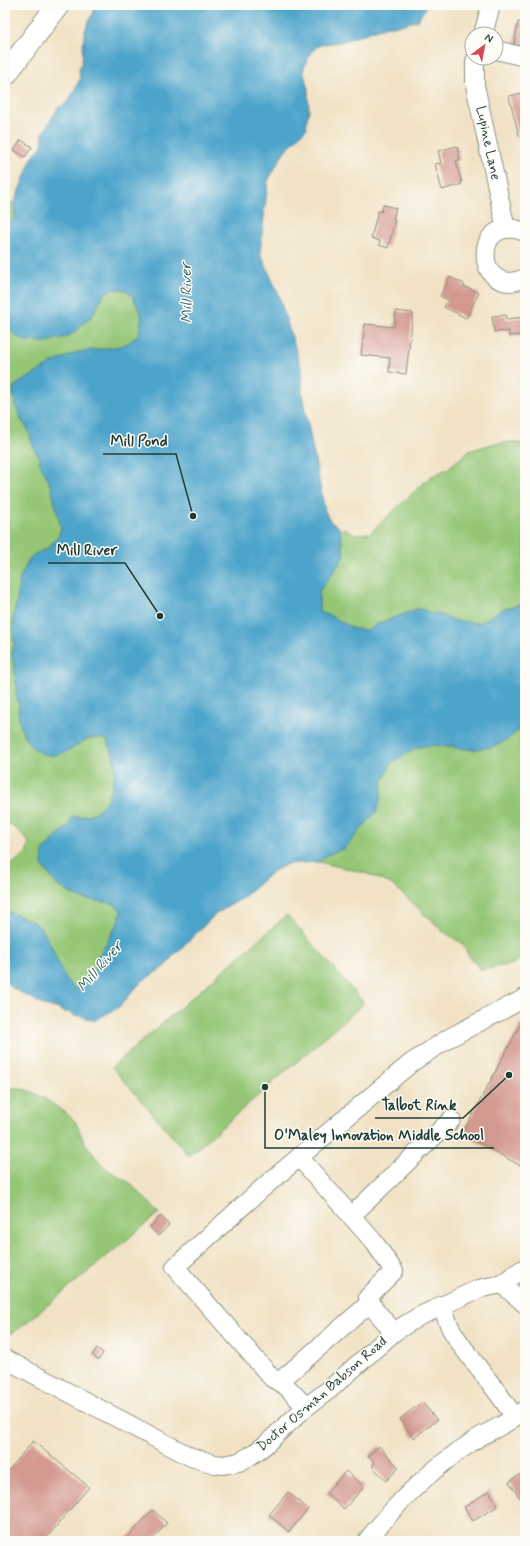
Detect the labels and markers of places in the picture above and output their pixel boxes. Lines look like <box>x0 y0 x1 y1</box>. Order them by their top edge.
callout: Mill Pond <box>103 427 176 454</box>
callout: Mill River <box>48 536 125 563</box>
callout: Talbot Rink <box>375 1091 463 1118</box>
callout: O'Maley Innovation Middle School <box>265 1121 494 1148</box>

